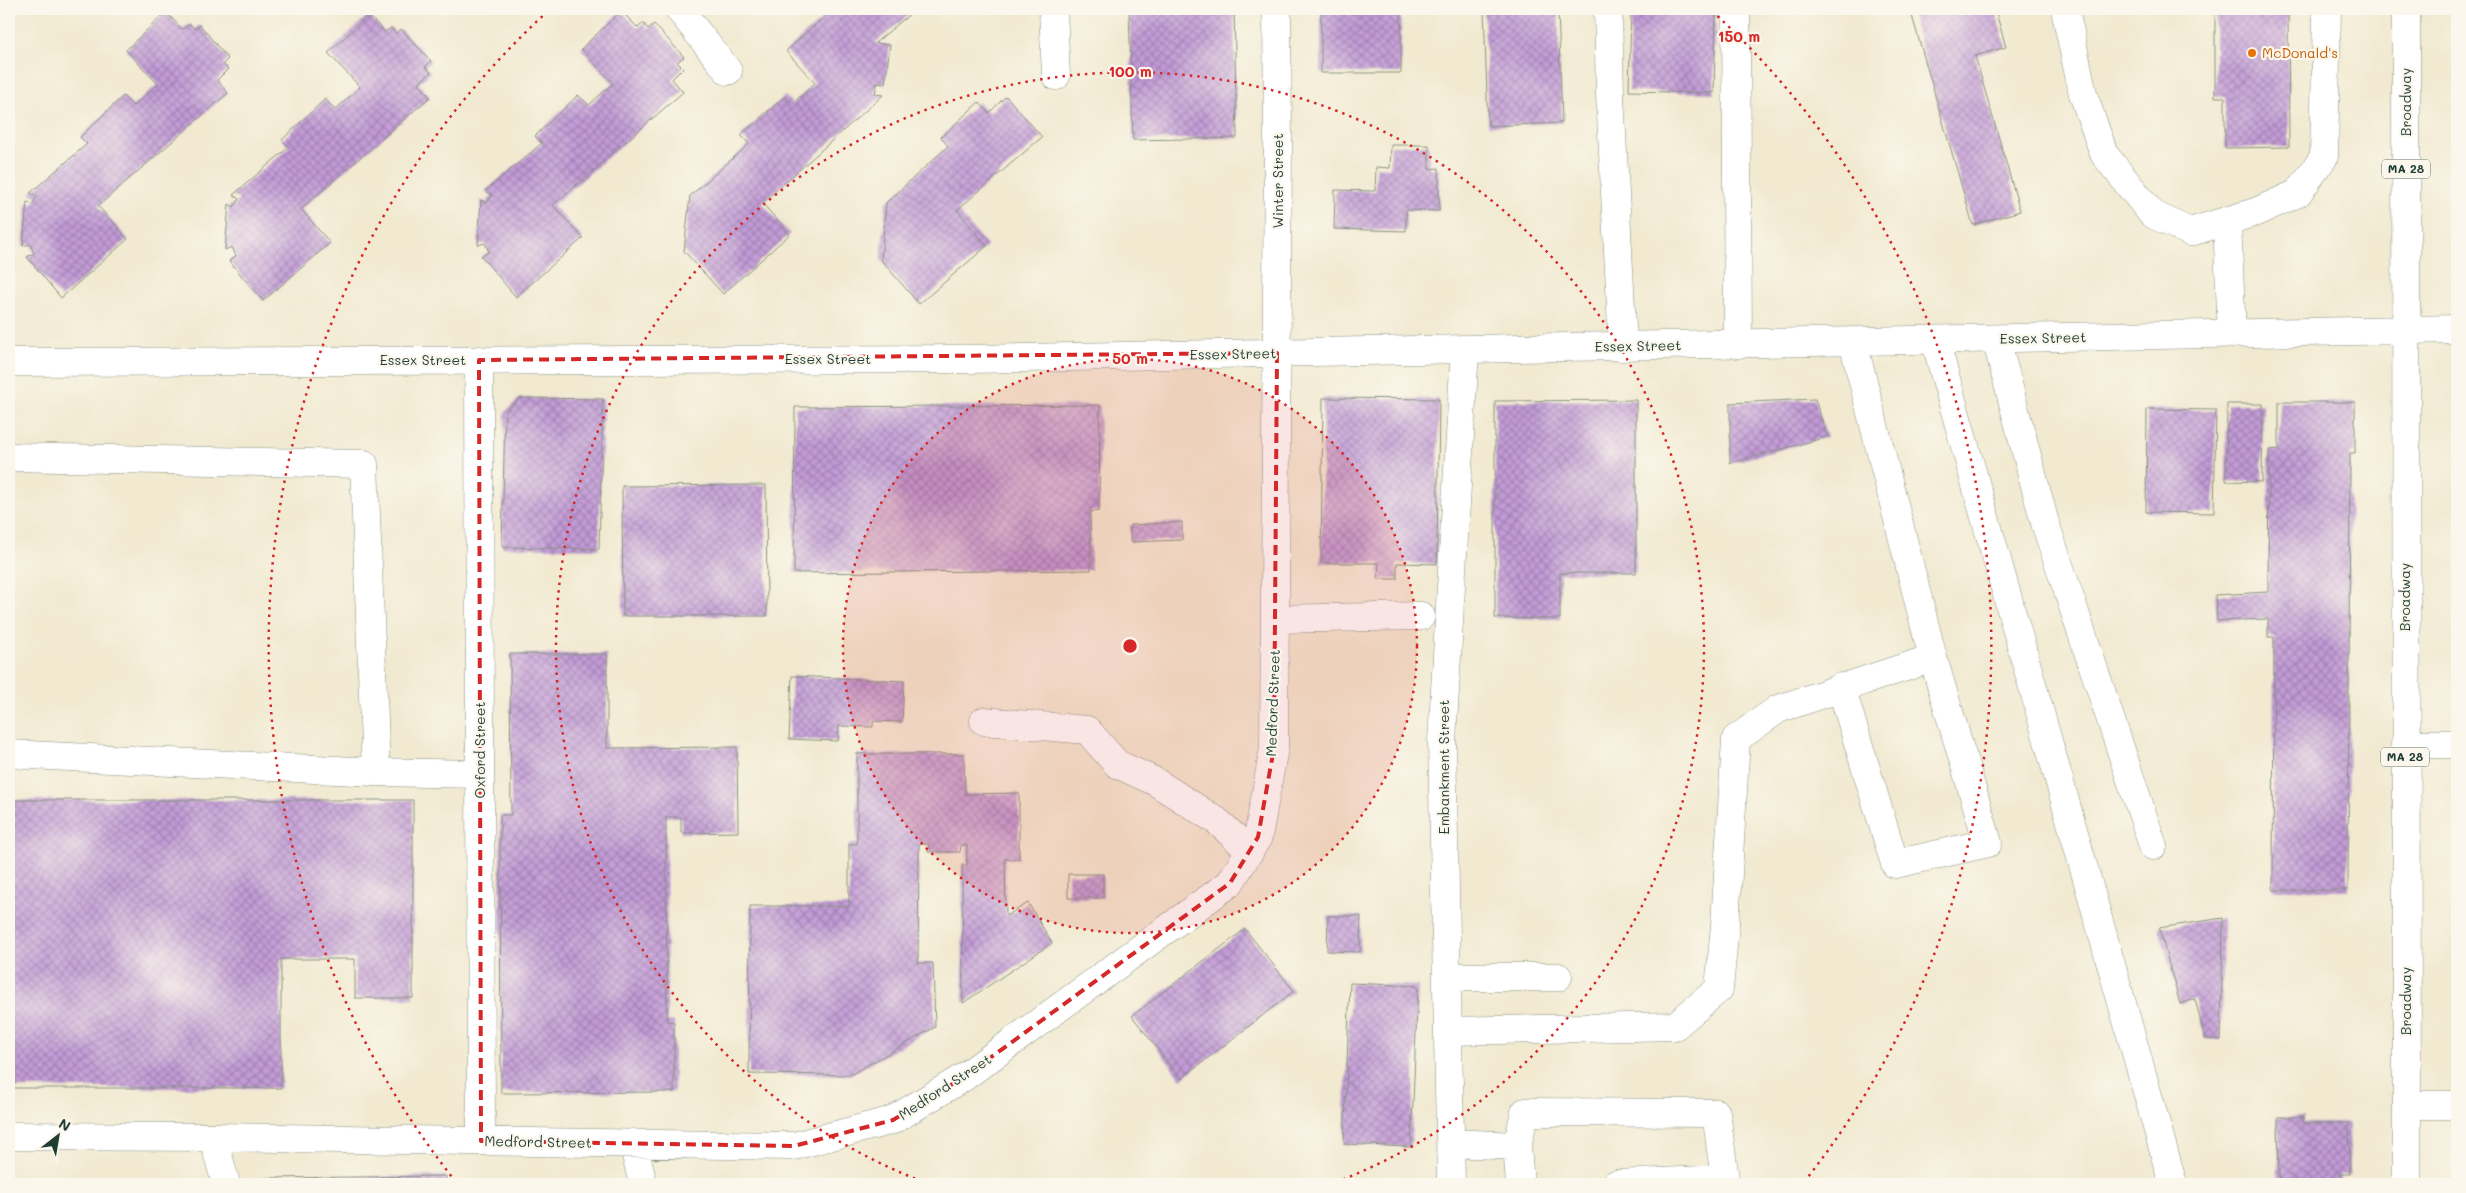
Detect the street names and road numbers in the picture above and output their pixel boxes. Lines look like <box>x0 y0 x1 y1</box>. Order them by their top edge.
street label: Broadway <box>2396 68 2415 136</box>
street label: Winter Street <box>1268 133 1287 229</box>
road number: MA 28 <box>2382 160 2430 178</box>
street label: Essex Street <box>2000 327 2086 348</box>
street label: Essex Street <box>1595 335 1681 356</box>
street label: Essex Street <box>1190 343 1276 364</box>
street label: Essex Street <box>785 349 871 368</box>
street label: Essex Street <box>380 350 466 369</box>
street label: Broadway <box>2395 563 2414 631</box>
street label: Medford Street <box>1261 649 1284 757</box>
street label: Embankment Street <box>1434 700 1453 834</box>
street label: Oxford Street <box>470 702 489 798</box>
road number: MA 28 <box>2381 748 2429 766</box>
street label: Broadway <box>2396 967 2415 1035</box>
street label: Medford Street <box>895 1049 995 1124</box>
street label: Medford Street <box>484 1131 592 1152</box>

